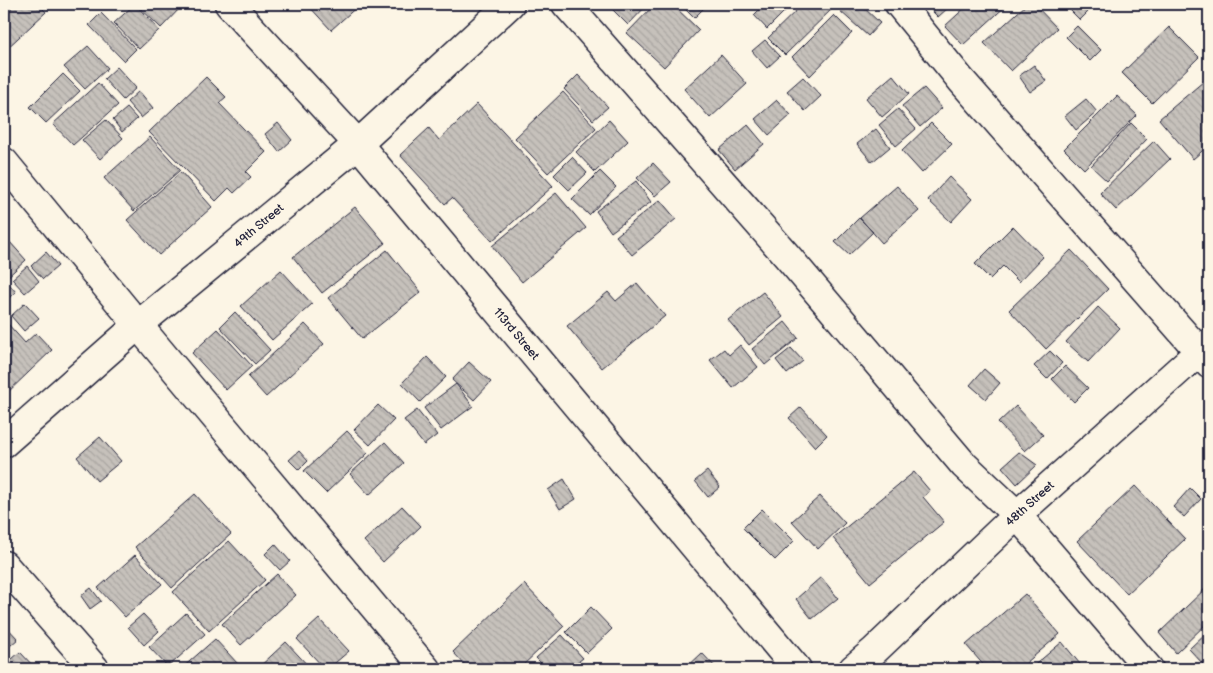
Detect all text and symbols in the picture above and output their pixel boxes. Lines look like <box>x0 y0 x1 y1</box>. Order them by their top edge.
street label: 49th Street <box>231 201 287 251</box>
street label: 113rd Street <box>490 305 542 363</box>
street label: 48th Street <box>1002 478 1058 530</box>

